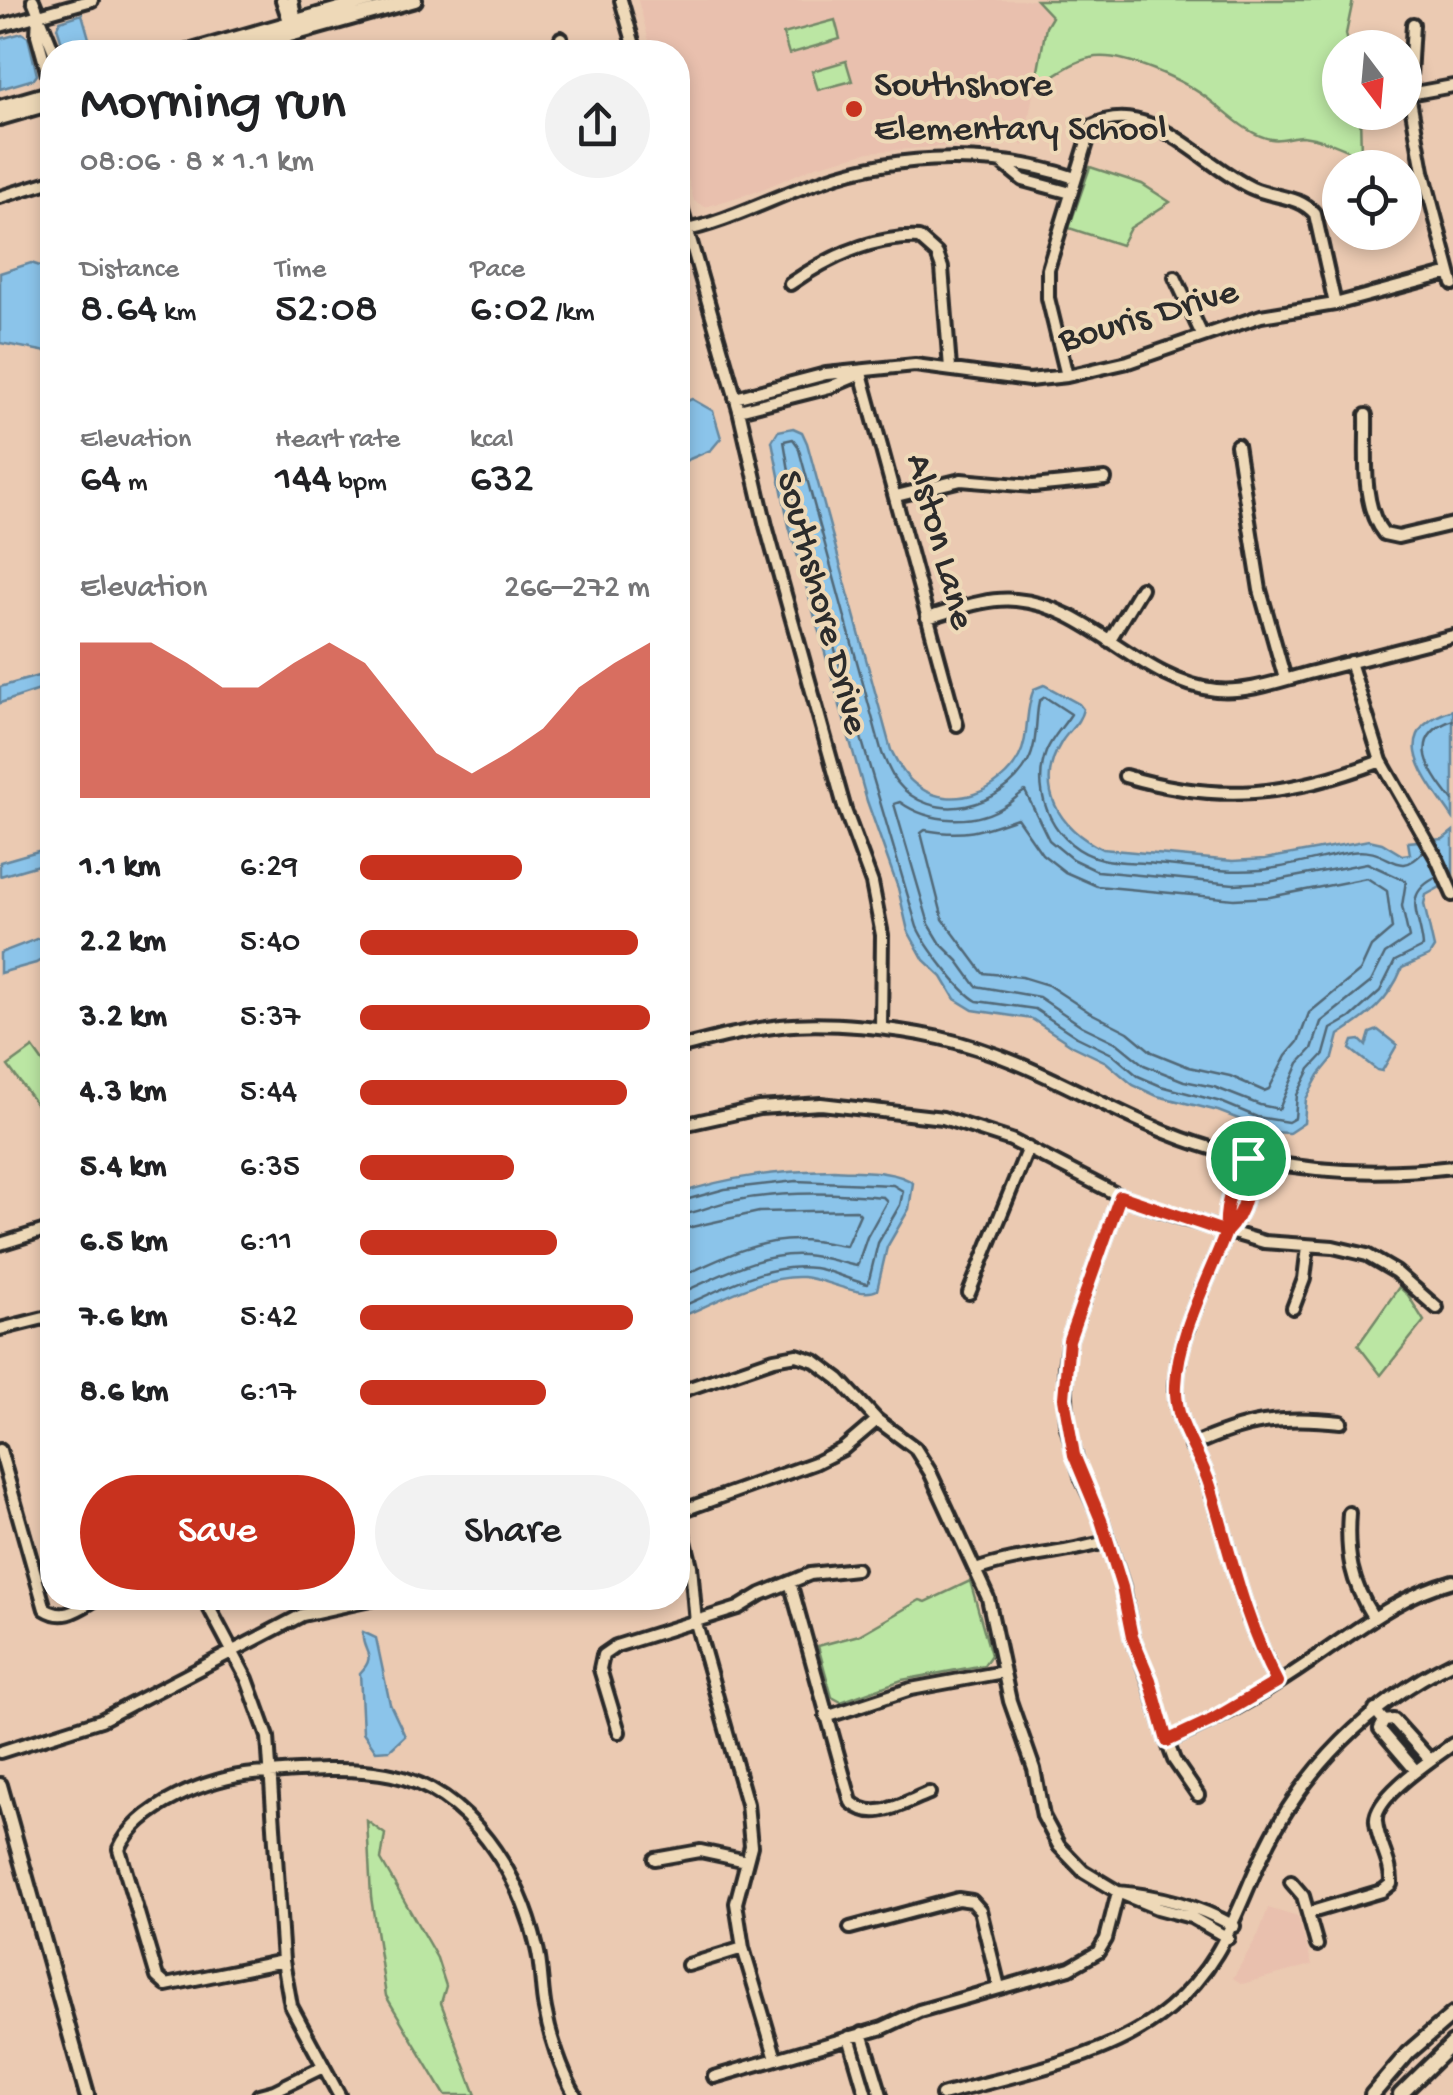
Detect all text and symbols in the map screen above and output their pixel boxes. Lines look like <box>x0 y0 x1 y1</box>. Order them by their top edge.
north arrow <box>1322 30 1422 130</box>
map controls <box>1322 30 1422 250</box>
place label: Southshore Elementary School <box>874 65 1167 153</box>
button: share <box>545 73 650 178</box>
text: Morning run <box>80 74 346 138</box>
marker: Southshore Elementary School <box>843 98 865 120</box>
text: 08:06 · 8 × 1.1 km <box>80 144 314 182</box>
button: locate <box>1322 150 1422 250</box>
text: Distance <box>80 254 179 287</box>
text: Time <box>275 254 326 287</box>
text: Pace <box>470 254 525 287</box>
street label: Bouris Drive <box>1053 271 1244 365</box>
text: 8.64 <box>80 287 157 336</box>
text: 52:08 <box>275 287 378 336</box>
text: 6:02 <box>470 287 549 336</box>
text: km <box>157 297 196 330</box>
text: /km <box>549 297 595 330</box>
text: Elevation <box>80 424 191 457</box>
text: Heart rate <box>275 424 400 457</box>
text: kcal <box>470 424 514 457</box>
street label: Alston Lane <box>893 449 983 635</box>
text: 64 <box>80 457 121 506</box>
text: 144 <box>275 457 332 506</box>
text: 632 <box>470 457 534 506</box>
text: m <box>121 467 148 500</box>
text: bpm <box>332 467 387 500</box>
street label: Southshore Drive <box>764 467 876 740</box>
text: Elevation <box>80 570 207 608</box>
text: 266–272 m <box>504 570 650 608</box>
text: 1.1 km <box>80 849 160 887</box>
text: 6:29 <box>240 849 298 887</box>
text: 2.2 km <box>80 924 166 962</box>
text: 5:40 <box>240 924 300 962</box>
text: 3.2 km <box>80 999 167 1037</box>
text: 5:37 <box>240 999 300 1037</box>
text: 4.3 km <box>80 1074 166 1112</box>
text: 5:44 <box>240 1074 297 1112</box>
pin <box>1206 1116 1291 1201</box>
icon: arrive <box>1221 1131 1276 1186</box>
text: 5.4 km <box>80 1149 167 1187</box>
text: 6:35 <box>240 1149 300 1187</box>
text: 6.5 km <box>80 1224 168 1262</box>
text: 6:11 <box>240 1224 292 1262</box>
text: 7.6 km <box>80 1299 167 1337</box>
text: 5:42 <box>240 1299 298 1337</box>
text: 8.6 km <box>80 1374 168 1412</box>
text: 6:17 <box>240 1374 296 1412</box>
button: Save <box>80 1475 355 1590</box>
button: Share <box>375 1475 650 1590</box>

